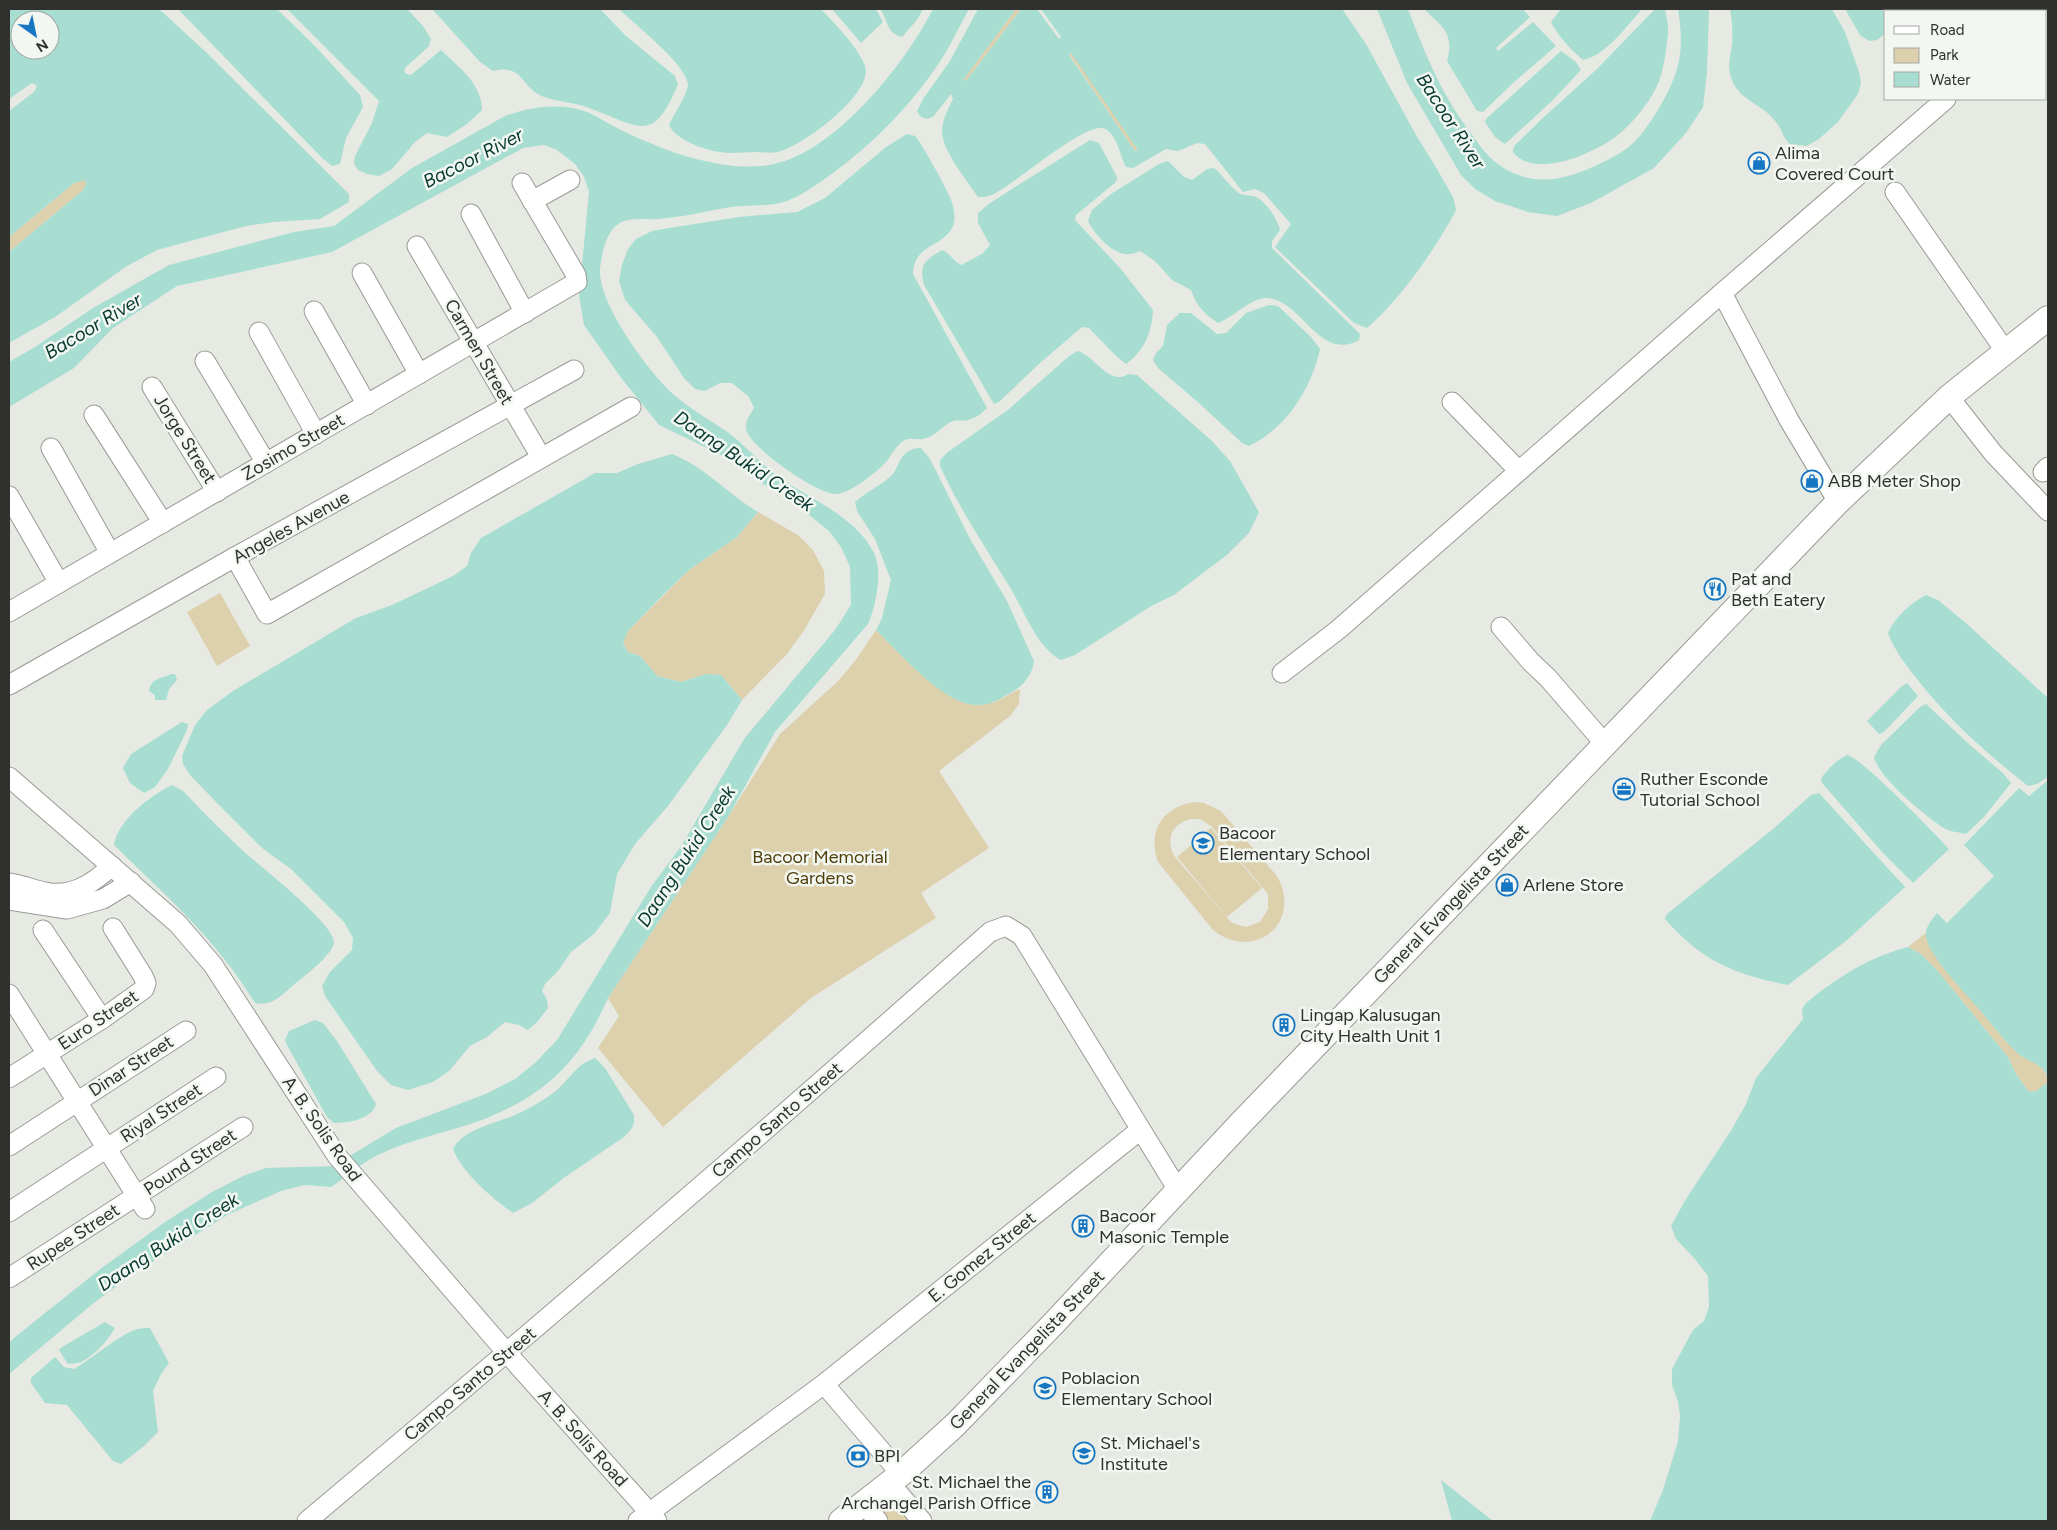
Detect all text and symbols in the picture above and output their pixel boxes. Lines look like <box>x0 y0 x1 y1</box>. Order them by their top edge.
north arrow <box>10 10 60 60</box>
legend <box>1884 10 2047 100</box>
text: Road <box>1930 21 1965 39</box>
text: N <box>33 35 51 56</box>
text: Park <box>1930 46 1959 64</box>
water label: Bacoor River <box>1412 69 1491 173</box>
text: Water <box>1930 71 1970 89</box>
water label: Bacoor River <box>419 123 527 193</box>
place label: Alima Covered Court <box>1775 142 1895 185</box>
shop icon: Alima Covered Court <box>1747 151 1771 175</box>
water label: Bacoor River <box>40 288 146 364</box>
street label: Carmen Street <box>440 295 518 409</box>
street label: Jorge Street <box>149 390 221 488</box>
water label: Daang Bukid Creek <box>670 406 819 517</box>
street label: Zosimo Street <box>238 409 349 485</box>
shop icon: ABB Meter Shop <box>1800 469 1824 493</box>
place label: ABB Meter Shop <box>1828 470 1961 492</box>
street label: Angeles Avenue <box>229 486 353 568</box>
place label: Pat and Beth Eatery <box>1731 568 1826 611</box>
restaurant icon: Pat and Beth Eatery <box>1703 577 1727 601</box>
place label: Ruther Esconde Tutorial School <box>1640 768 1768 811</box>
office icon: Ruther Esconde Tutorial School <box>1612 777 1636 801</box>
water label: Daang Bukid Creek <box>632 780 741 931</box>
street label: General Evangelista Street <box>1369 819 1533 989</box>
place label: Bacoor Elementary School <box>1219 822 1370 865</box>
school or university icon: Bacoor Elementary School <box>1191 831 1215 855</box>
park label: Bacoor Memorial Gardens <box>752 846 888 889</box>
shop icon: Arlene Store <box>1495 873 1519 897</box>
place label: Arlene Store <box>1523 874 1624 896</box>
street label: Euro Street <box>54 985 142 1055</box>
place label: Lingap Kalusugan City Health Unit 1 <box>1300 1004 1441 1047</box>
building icon: Lingap Kalusugan City Health Unit 1 <box>1272 1013 1296 1037</box>
street label: Dinar Street <box>84 1030 178 1102</box>
street label: Campo Santo Street <box>707 1057 847 1183</box>
street label: A. B. Solis Road <box>278 1072 366 1186</box>
street label: Riyal Street <box>116 1078 206 1147</box>
street label: Pound Street <box>139 1124 241 1200</box>
water label: Daang Bukid Creek <box>93 1187 244 1296</box>
street label: Rupee Street <box>22 1199 124 1275</box>
place label: Bacoor Masonic Temple <box>1099 1205 1229 1248</box>
street label: E. Gomez Street <box>924 1207 1040 1307</box>
building icon: Bacoor Masonic Temple <box>1071 1214 1095 1238</box>
street label: General Evangelista Street <box>945 1265 1109 1435</box>
street label: Campo Santo Street <box>400 1322 541 1446</box>
place label: Poblacion Elementary School <box>1061 1367 1212 1410</box>
school or university icon: Poblacion Elementary School <box>1033 1376 1057 1400</box>
street label: A. B. Solis Road <box>534 1385 632 1491</box>
place label: St. Michael's Institute <box>1100 1432 1200 1475</box>
school or university icon: St. Michael's Institute <box>1072 1441 1096 1465</box>
bank icon: BPI <box>846 1444 870 1468</box>
place label: BPI <box>874 1445 900 1467</box>
place label: St. Michael the Archangel Parish Office <box>841 1471 1031 1514</box>
building icon: St. Michael the Archangel Parish Office <box>1035 1480 1059 1504</box>

